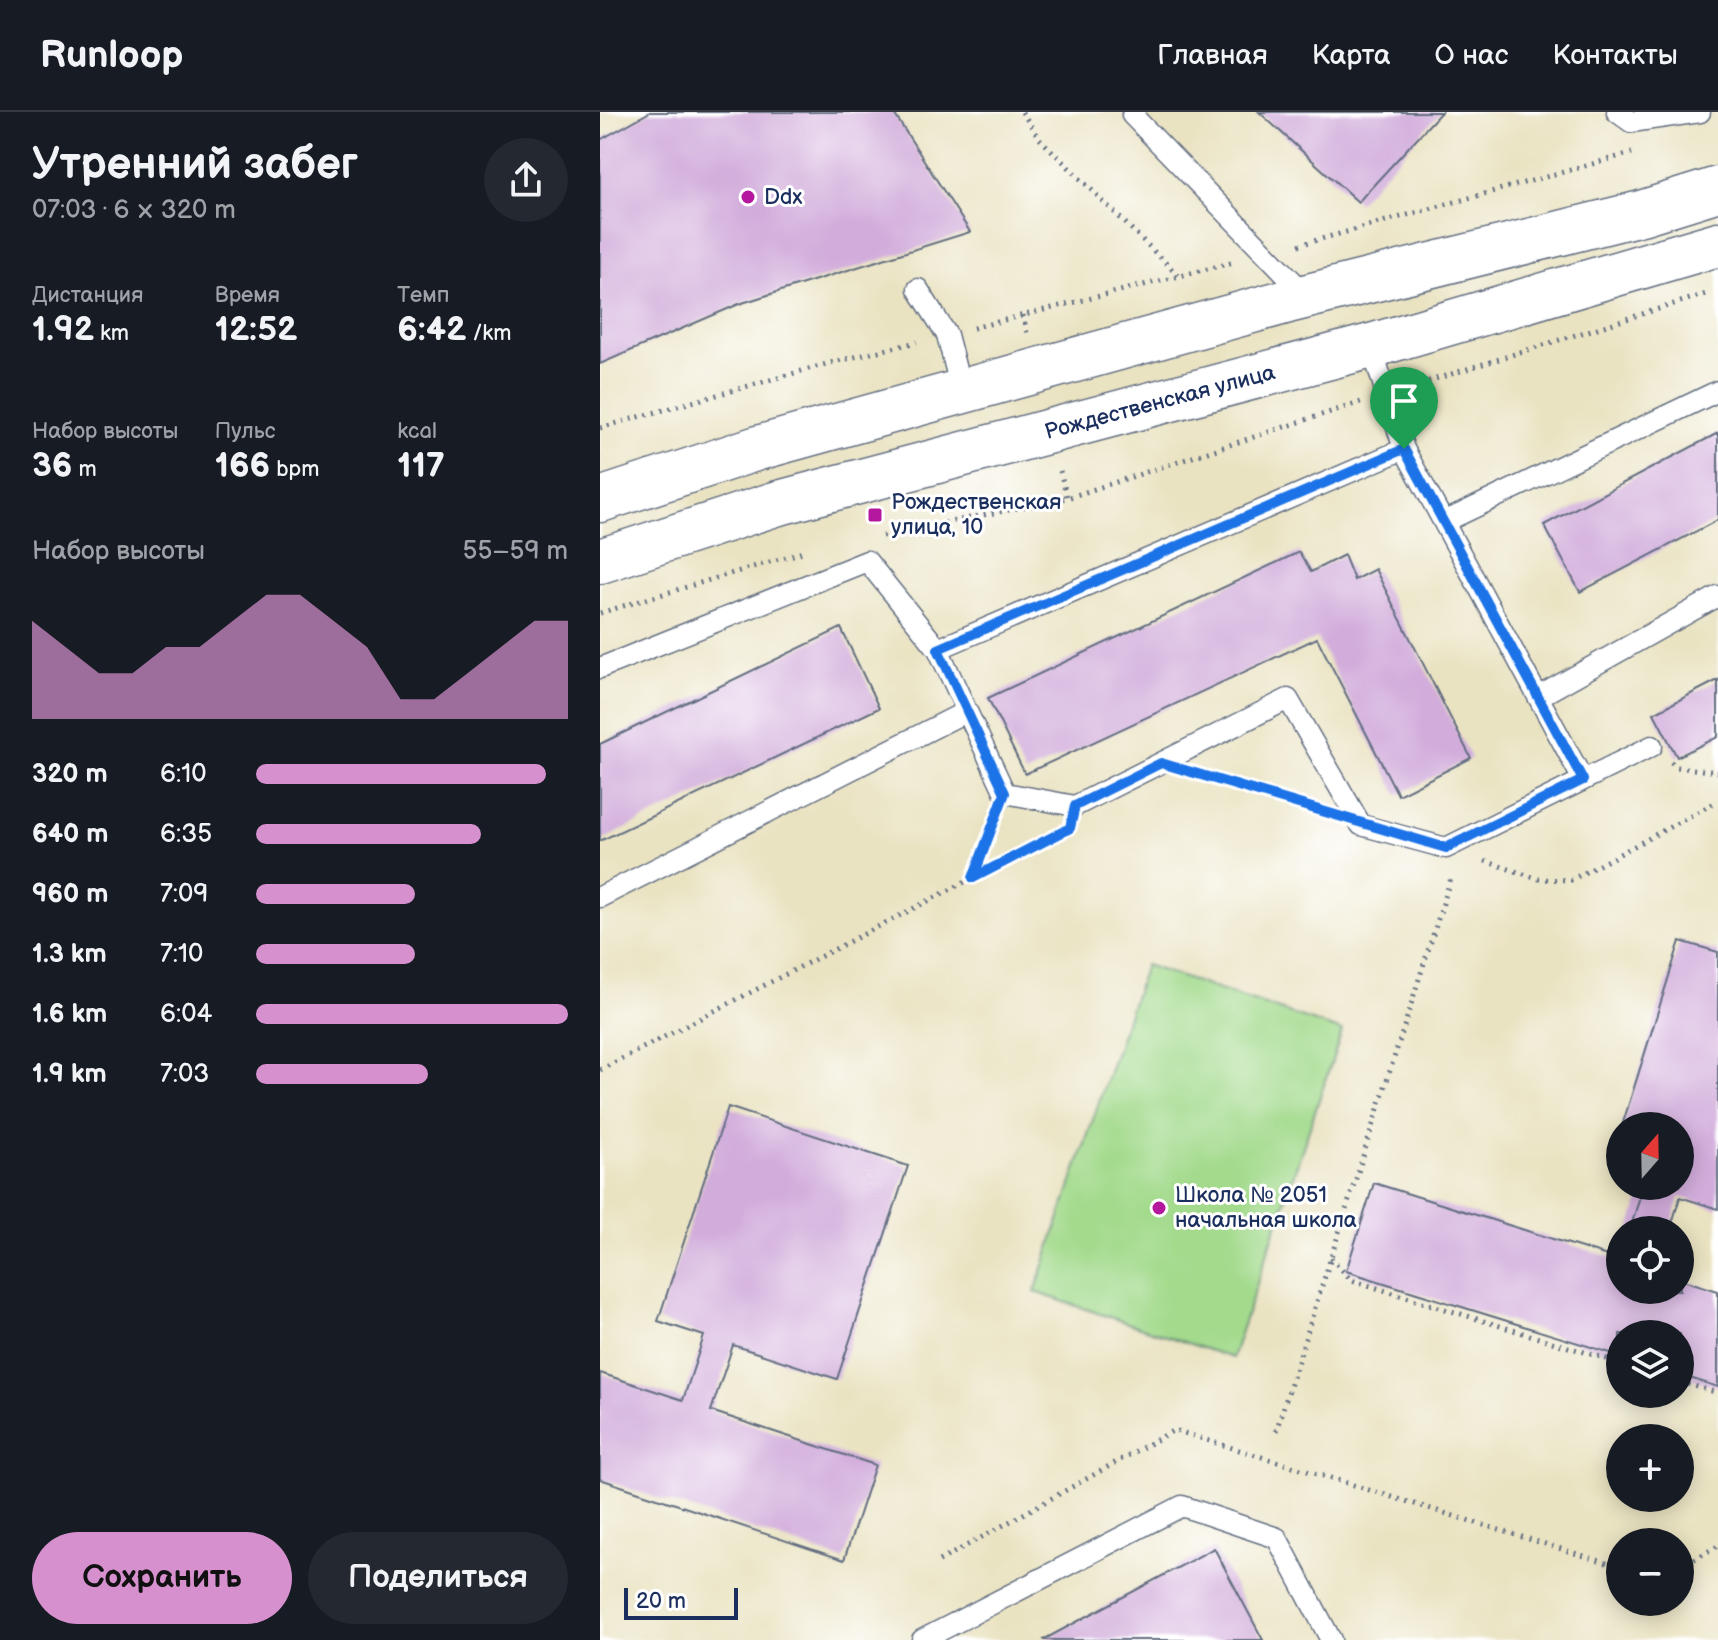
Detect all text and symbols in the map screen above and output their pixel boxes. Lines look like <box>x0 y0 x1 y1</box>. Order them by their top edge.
text: Runloop <box>40 33 183 78</box>
text: Главная <box>1157 39 1268 72</box>
text: Карта <box>1312 39 1391 72</box>
text: О нас <box>1435 39 1508 72</box>
text: Контакты <box>1552 39 1678 72</box>
text: Утренний забег <box>32 138 358 191</box>
button: share <box>484 138 568 222</box>
place label: Ddx <box>764 184 803 211</box>
marker: Ddx <box>739 188 757 206</box>
text: 07:03 · 6 × 320 m <box>32 195 236 226</box>
text: Дистанция <box>32 282 143 309</box>
text: Время <box>215 282 280 309</box>
text: Темп <box>397 282 450 309</box>
text: 1.92 <box>32 309 94 350</box>
text: 12:52 <box>215 309 297 350</box>
text: 6:42 <box>397 309 466 350</box>
text: km <box>94 320 129 347</box>
text: /km <box>466 320 511 347</box>
street label: Рождественская улица <box>1041 359 1278 446</box>
pin <box>1370 367 1438 449</box>
icon: arrive <box>1382 379 1426 423</box>
text: Набор высоты <box>32 418 178 445</box>
text: Пульс <box>215 418 275 445</box>
text: kcal <box>397 418 437 445</box>
text: 36 <box>32 445 72 486</box>
text: 166 <box>215 445 270 486</box>
text: 117 <box>397 445 445 486</box>
text: m <box>72 456 97 483</box>
text: bpm <box>270 456 319 483</box>
place label: Рождественская улица, 10 <box>891 489 1062 541</box>
marker: Рождественская улица, 10 <box>866 506 884 524</box>
text: Набор высоты <box>32 536 205 567</box>
text: 55–59 m <box>463 536 568 567</box>
text: 320 m <box>32 759 108 790</box>
text: 6:10 <box>160 759 207 790</box>
text: 640 m <box>32 819 108 850</box>
text: 6:35 <box>160 819 212 850</box>
text: 960 m <box>32 879 108 910</box>
text: 7:09 <box>160 879 208 910</box>
text: 1.3 km <box>32 939 107 970</box>
text: 7:10 <box>160 939 203 970</box>
text: 1.6 km <box>32 999 107 1030</box>
text: 6:04 <box>160 999 212 1030</box>
text: 1.9 km <box>32 1059 107 1090</box>
text: 7:03 <box>160 1059 209 1090</box>
north arrow <box>1606 1112 1694 1200</box>
map controls <box>1606 1112 1694 1616</box>
place label: Школа № 2051 начальная школа <box>1175 1182 1357 1234</box>
marker: Школа № 2051 начальная школа <box>1150 1199 1168 1217</box>
button: locate <box>1606 1216 1694 1304</box>
button: layers <box>1606 1320 1694 1408</box>
button: + <box>1606 1424 1694 1512</box>
button: − <box>1606 1528 1694 1616</box>
button: Сохранить <box>32 1532 292 1624</box>
button: Поделиться <box>308 1532 568 1624</box>
scale bar <box>624 1584 738 1620</box>
text: 20 m <box>636 1588 686 1615</box>

